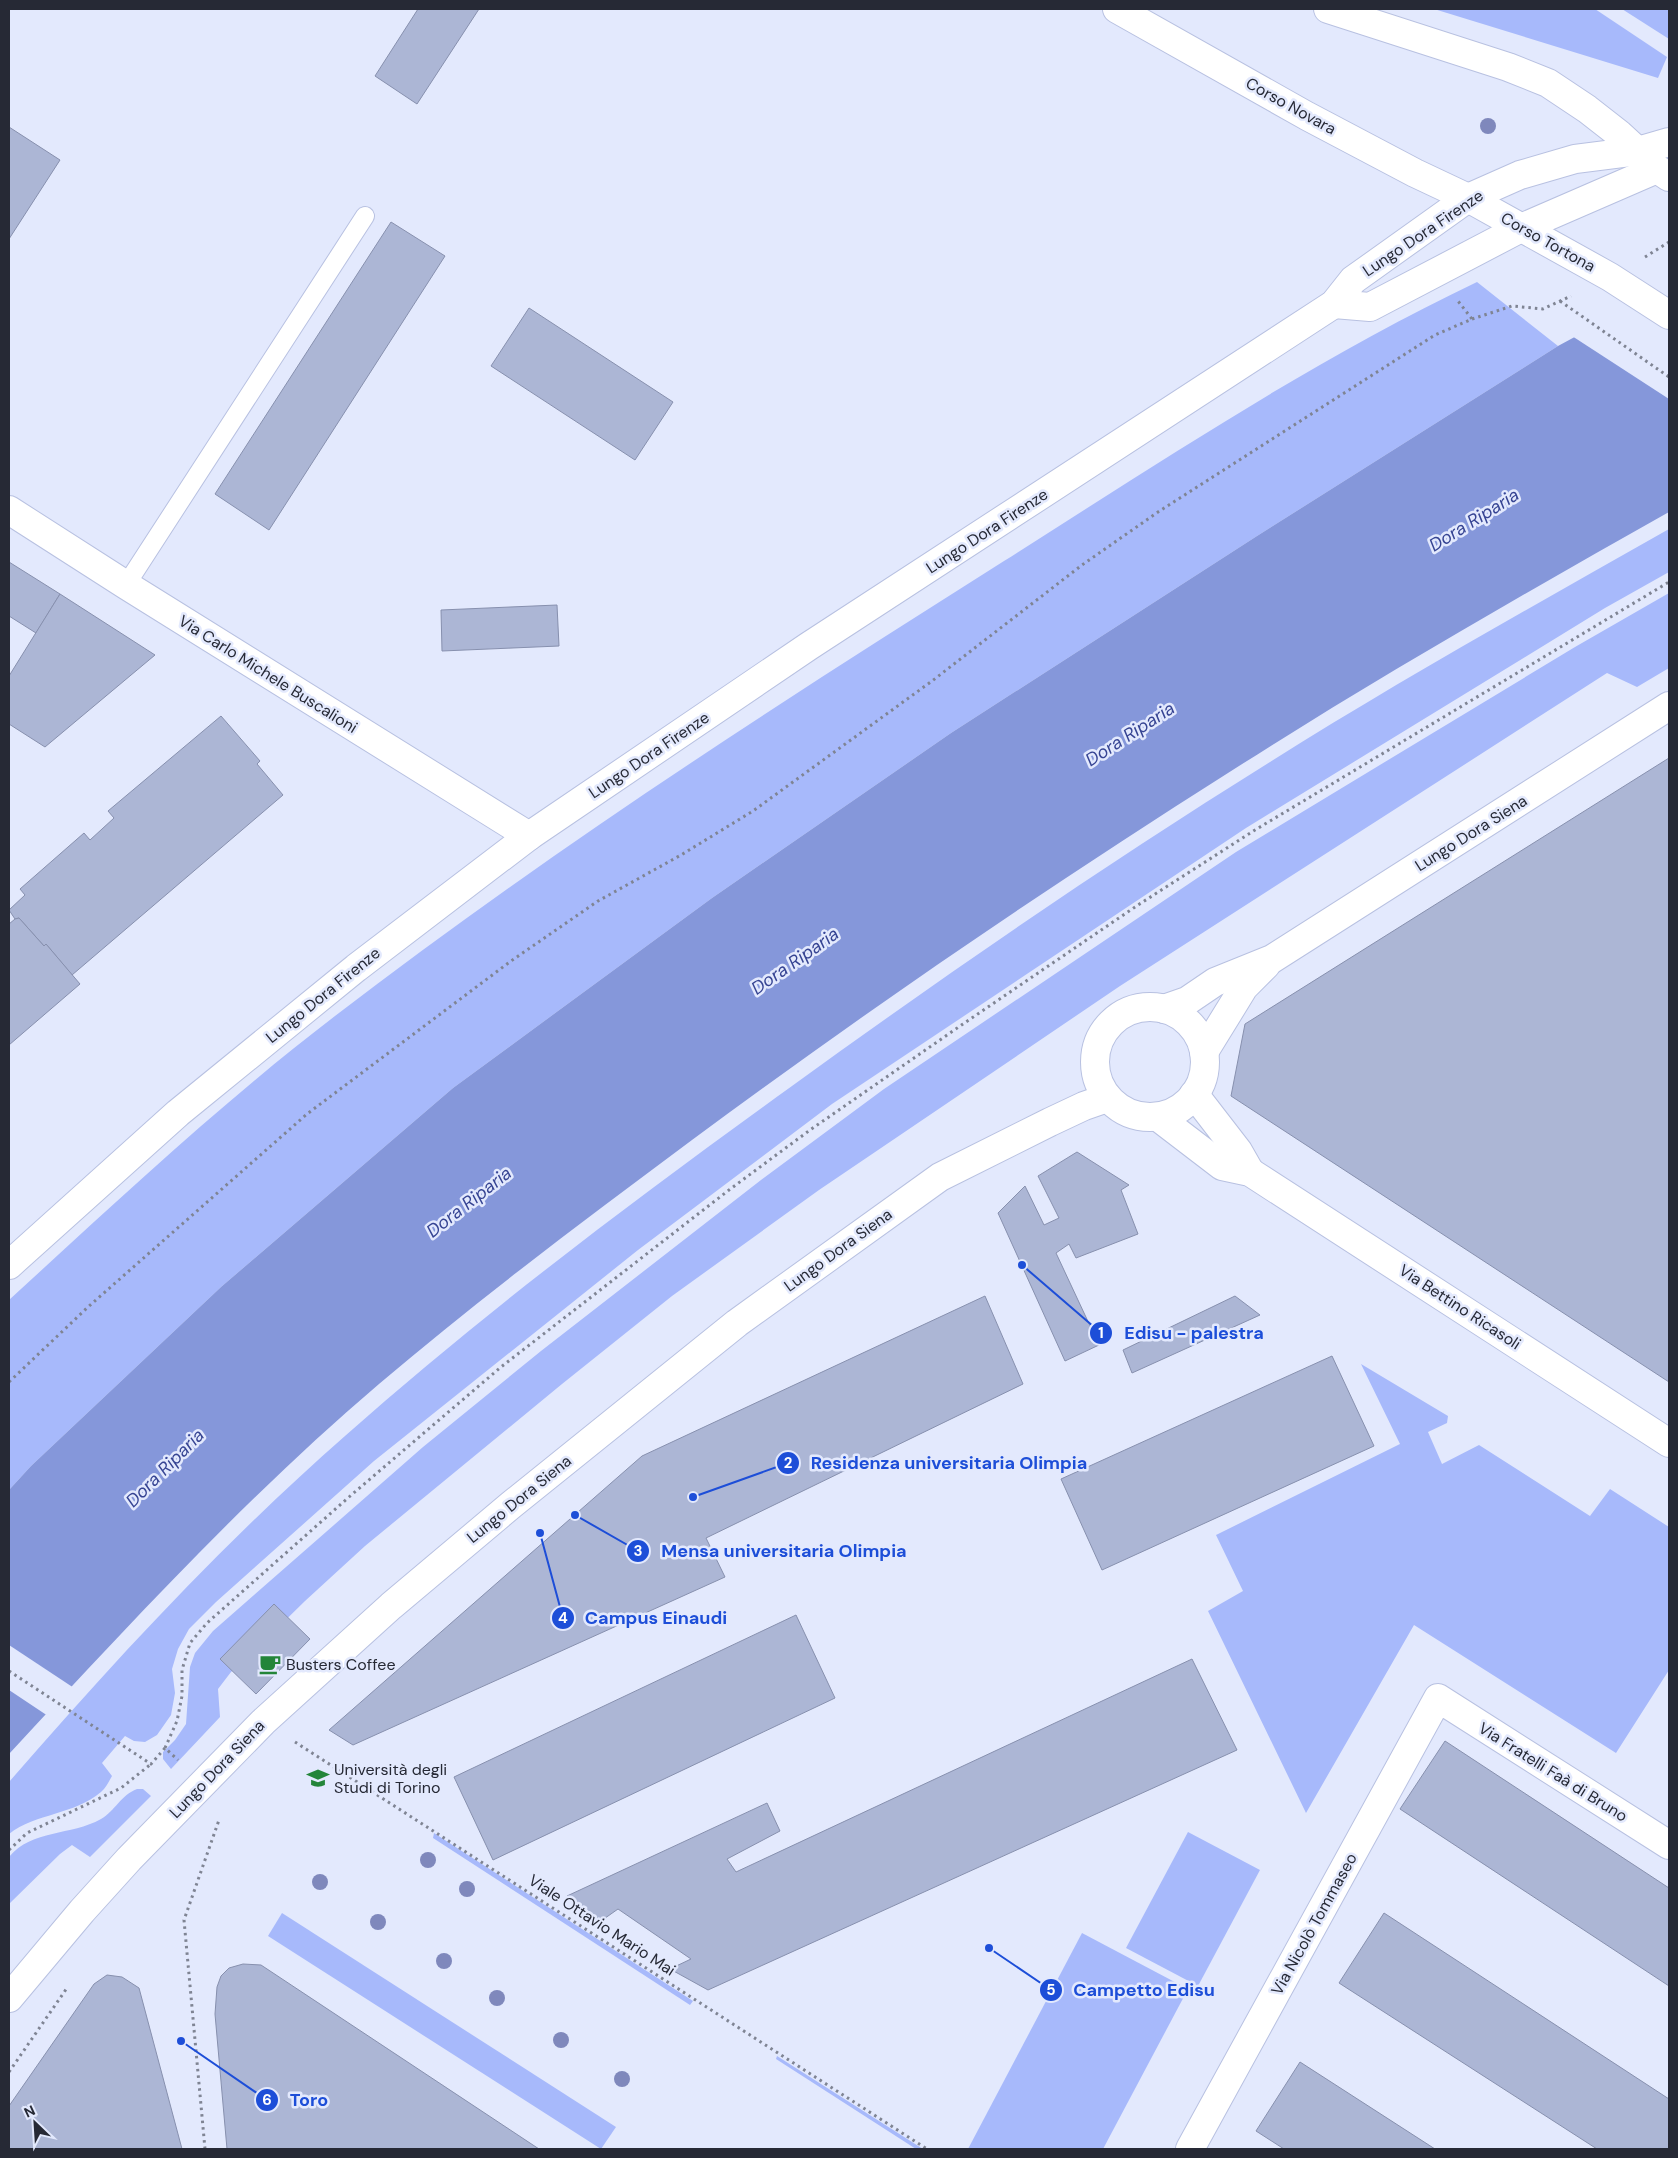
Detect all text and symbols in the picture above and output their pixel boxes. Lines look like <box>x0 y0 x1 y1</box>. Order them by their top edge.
street label: Corso Novara <box>1242 73 1340 139</box>
street label: Lungo Dora Firenze <box>1359 185 1487 281</box>
street label: Corso Tortona <box>1497 207 1599 277</box>
water label: Dora Riparia <box>1424 483 1524 557</box>
street label: Lungo Dora Firenze <box>922 484 1052 578</box>
street label: Via Carlo Michele Buscalioni <box>175 610 361 738</box>
water label: Dora Riparia <box>1081 696 1179 772</box>
street label: Lungo Dora Firenze <box>585 707 713 803</box>
street label: Lungo Dora Siena <box>1411 790 1531 876</box>
water label: Dora Riparia <box>746 922 844 1000</box>
street label: Lungo Dora Firenze <box>262 942 384 1048</box>
water label: Dora Riparia <box>421 1161 517 1243</box>
street label: Lungo Dora Siena <box>780 1204 896 1296</box>
street label: Via Bettino Ricasoli <box>1395 1260 1525 1354</box>
callout: Edisu - palestra <box>1089 1316 1273 1349</box>
text: Edisu - palestra <box>1124 1321 1264 1345</box>
text: 1 <box>1098 1323 1104 1343</box>
water label: Dora Riparia <box>120 1423 210 1513</box>
callout: Residenza universitaria Olimpia <box>776 1446 1097 1479</box>
street label: Lungo Dora Siena <box>462 1450 576 1548</box>
text: Residenza universitaria Olimpia <box>811 1451 1087 1475</box>
text: 2 <box>784 1453 793 1473</box>
callout: Mensa universitaria Olimpia <box>626 1534 916 1567</box>
text: Mensa universitaria Olimpia <box>661 1539 907 1563</box>
text: 3 <box>633 1541 643 1561</box>
callout: Campus Einaudi <box>550 1601 737 1634</box>
text: Campus Einaudi <box>585 1606 727 1630</box>
text: 4 <box>558 1608 568 1628</box>
cafe icon: Busters Coffee <box>257 1651 283 1677</box>
place label: Busters Coffee <box>286 1654 396 1675</box>
street label: Lungo Dora Siena <box>165 1715 269 1823</box>
street label: Via Fratelli Faà di Bruno <box>1474 1718 1632 1826</box>
place label: Università degli Studi di Torino <box>334 1759 447 1798</box>
school or university icon: Università degli Studi di Torino <box>305 1765 331 1791</box>
street label: Via Nicolò Tommaseo <box>1266 1849 1362 1999</box>
street label: Viale Ottavio Mario Mai <box>525 1870 679 1980</box>
callout: Campetto Edisu <box>1039 1973 1225 2006</box>
text: Campetto Edisu <box>1073 1978 1215 2002</box>
text: 5 <box>1046 1980 1056 2000</box>
callout: Toro <box>255 2083 338 2116</box>
text: Toro <box>290 2088 328 2112</box>
text: 6 <box>262 2090 272 2110</box>
north arrow <box>10 2098 60 2148</box>
text: N <box>21 2101 38 2122</box>

